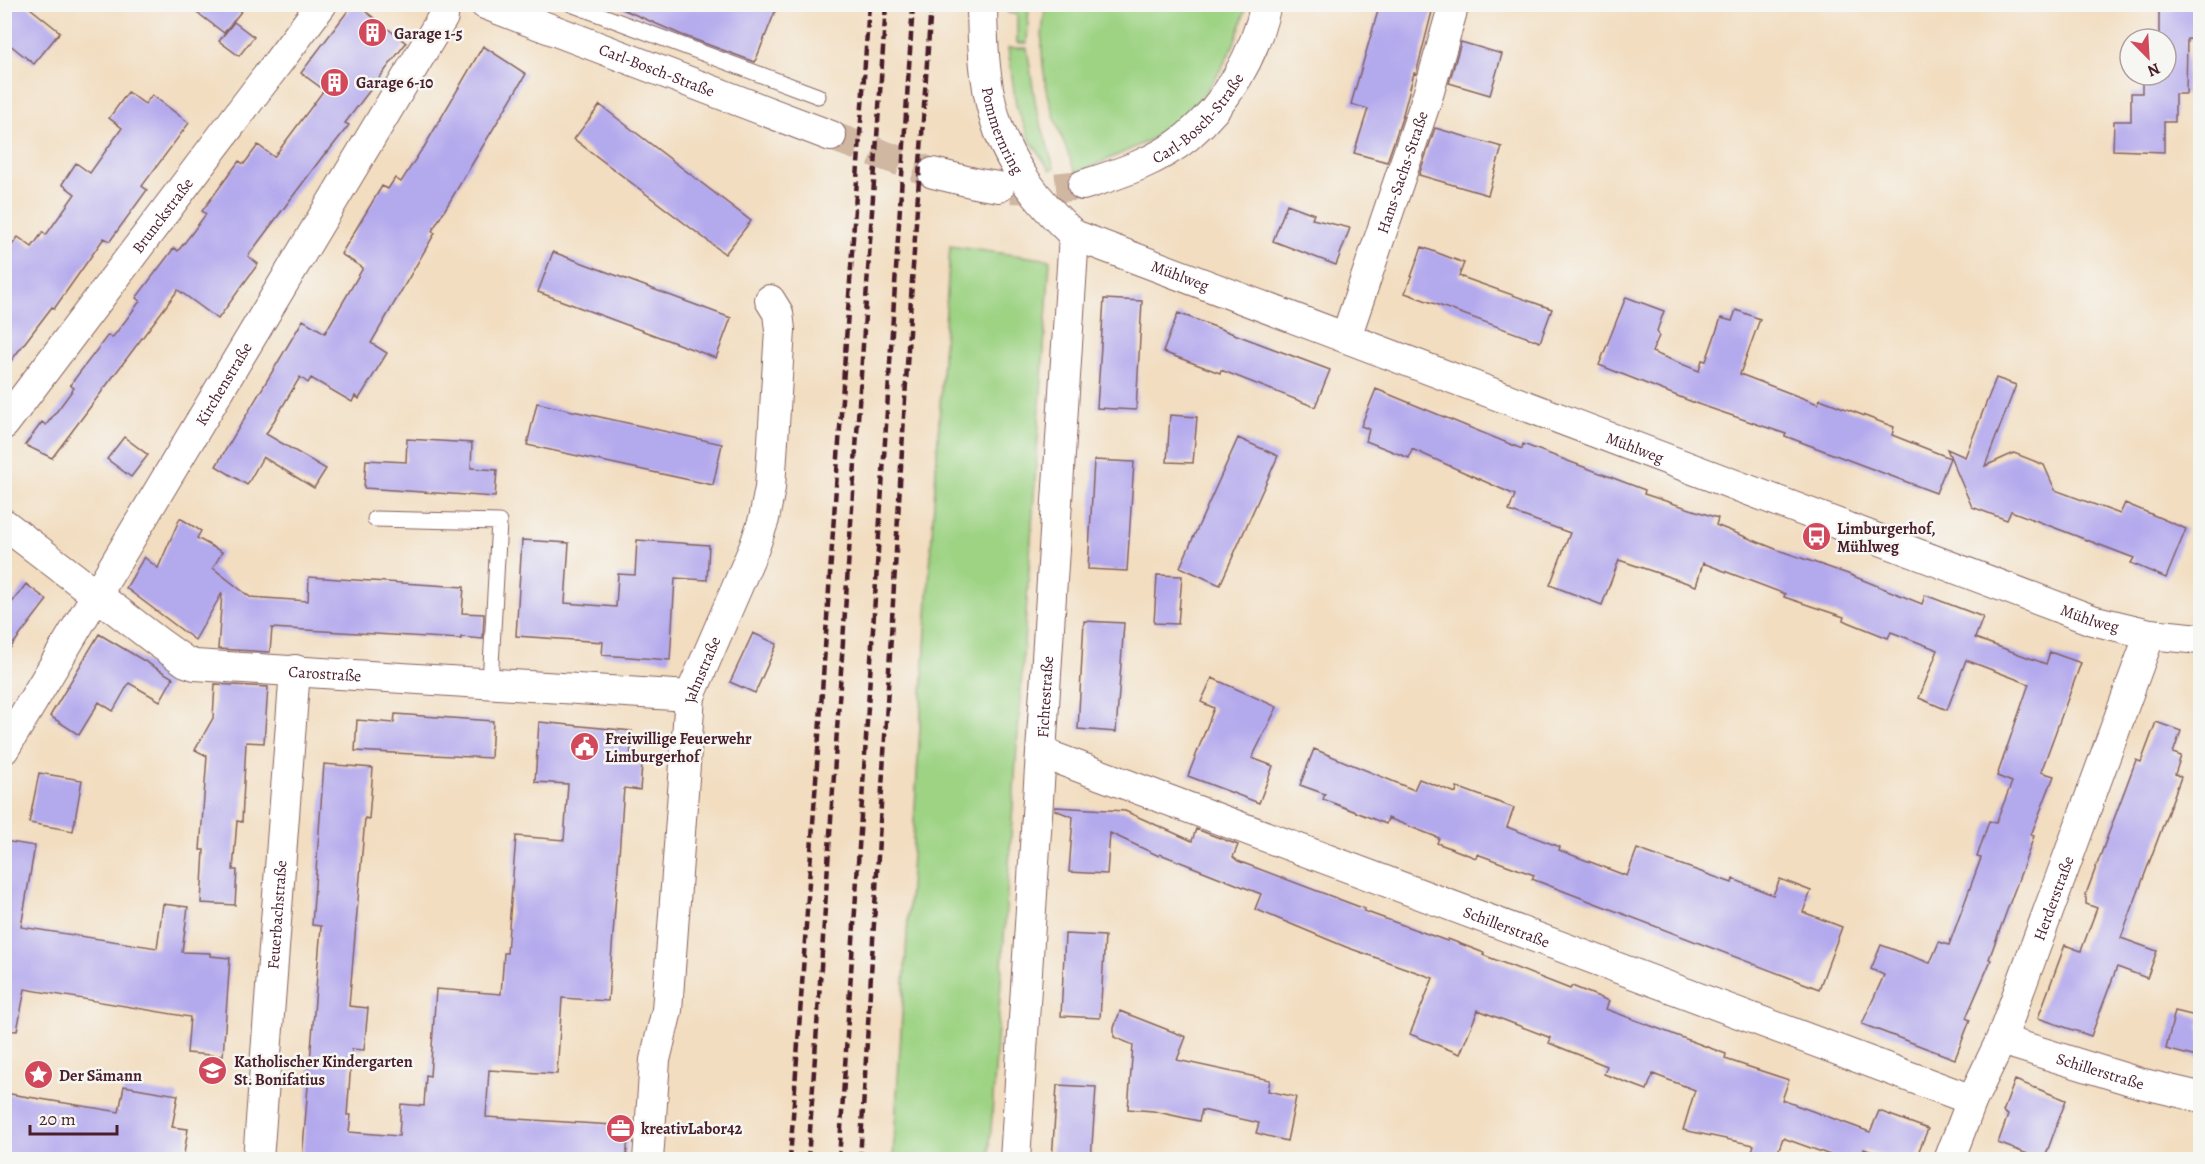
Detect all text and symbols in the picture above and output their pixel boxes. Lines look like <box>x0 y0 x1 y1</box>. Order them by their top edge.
building icon: Garage 1-5 <box>357 17 389 49</box>
place label: Garage 1-5 <box>394 23 463 45</box>
north arrow <box>2118 27 2178 87</box>
street label: Carl-Bosch-Straße <box>596 38 718 103</box>
text: N <box>2144 57 2163 82</box>
building icon: Garage 6-10 <box>319 66 351 98</box>
street label: Carl-Bosch-Straße <box>1148 69 1249 169</box>
place label: Garage 6-10 <box>356 72 433 94</box>
street label: Pommernring <box>976 85 1028 179</box>
street label: Hans-Sachs-Straße <box>1372 108 1434 237</box>
street label: Brunckstraße <box>127 173 199 258</box>
street label: Mühlweg <box>1148 255 1212 297</box>
street label: Kirchenstraße <box>190 338 257 430</box>
street label: Mühlweg <box>1603 427 1667 469</box>
place label: Limburgerhof, Mühlweg <box>1837 518 1935 558</box>
bus stop icon: Limburgerhof, Mühlweg <box>1800 521 1832 553</box>
street label: Mühlweg <box>2057 599 2121 638</box>
street label: Jahnstraße <box>680 633 726 704</box>
street label: Fichtestraße <box>1032 655 1059 739</box>
street label: Carostraße <box>288 661 362 687</box>
place label: Freiwillige Feuerwehr Limburgerhof <box>605 728 752 768</box>
public building icon: Freiwillige Feuerwehr Limburgerhof <box>568 731 600 763</box>
street label: Herderstraße <box>2028 853 2080 944</box>
street label: Feuerbachstraße <box>262 859 293 970</box>
street label: Schillerstraße <box>1460 901 1553 954</box>
street label: Schillerstraße <box>2053 1048 2146 1096</box>
place label: Katholischer Kindergarten St. Bonifatius <box>234 1051 413 1091</box>
school or university icon: Katholischer Kindergarten St. Bonifatius <box>197 1054 229 1086</box>
place icon: Der Sämann <box>22 1059 54 1091</box>
place label: Der Sämann <box>59 1065 142 1087</box>
scale bar <box>30 1098 117 1136</box>
text: 20 m <box>39 1107 76 1131</box>
office icon: kreativLabor42 <box>604 1112 636 1144</box>
place label: kreativLabor42 <box>641 1118 743 1140</box>

